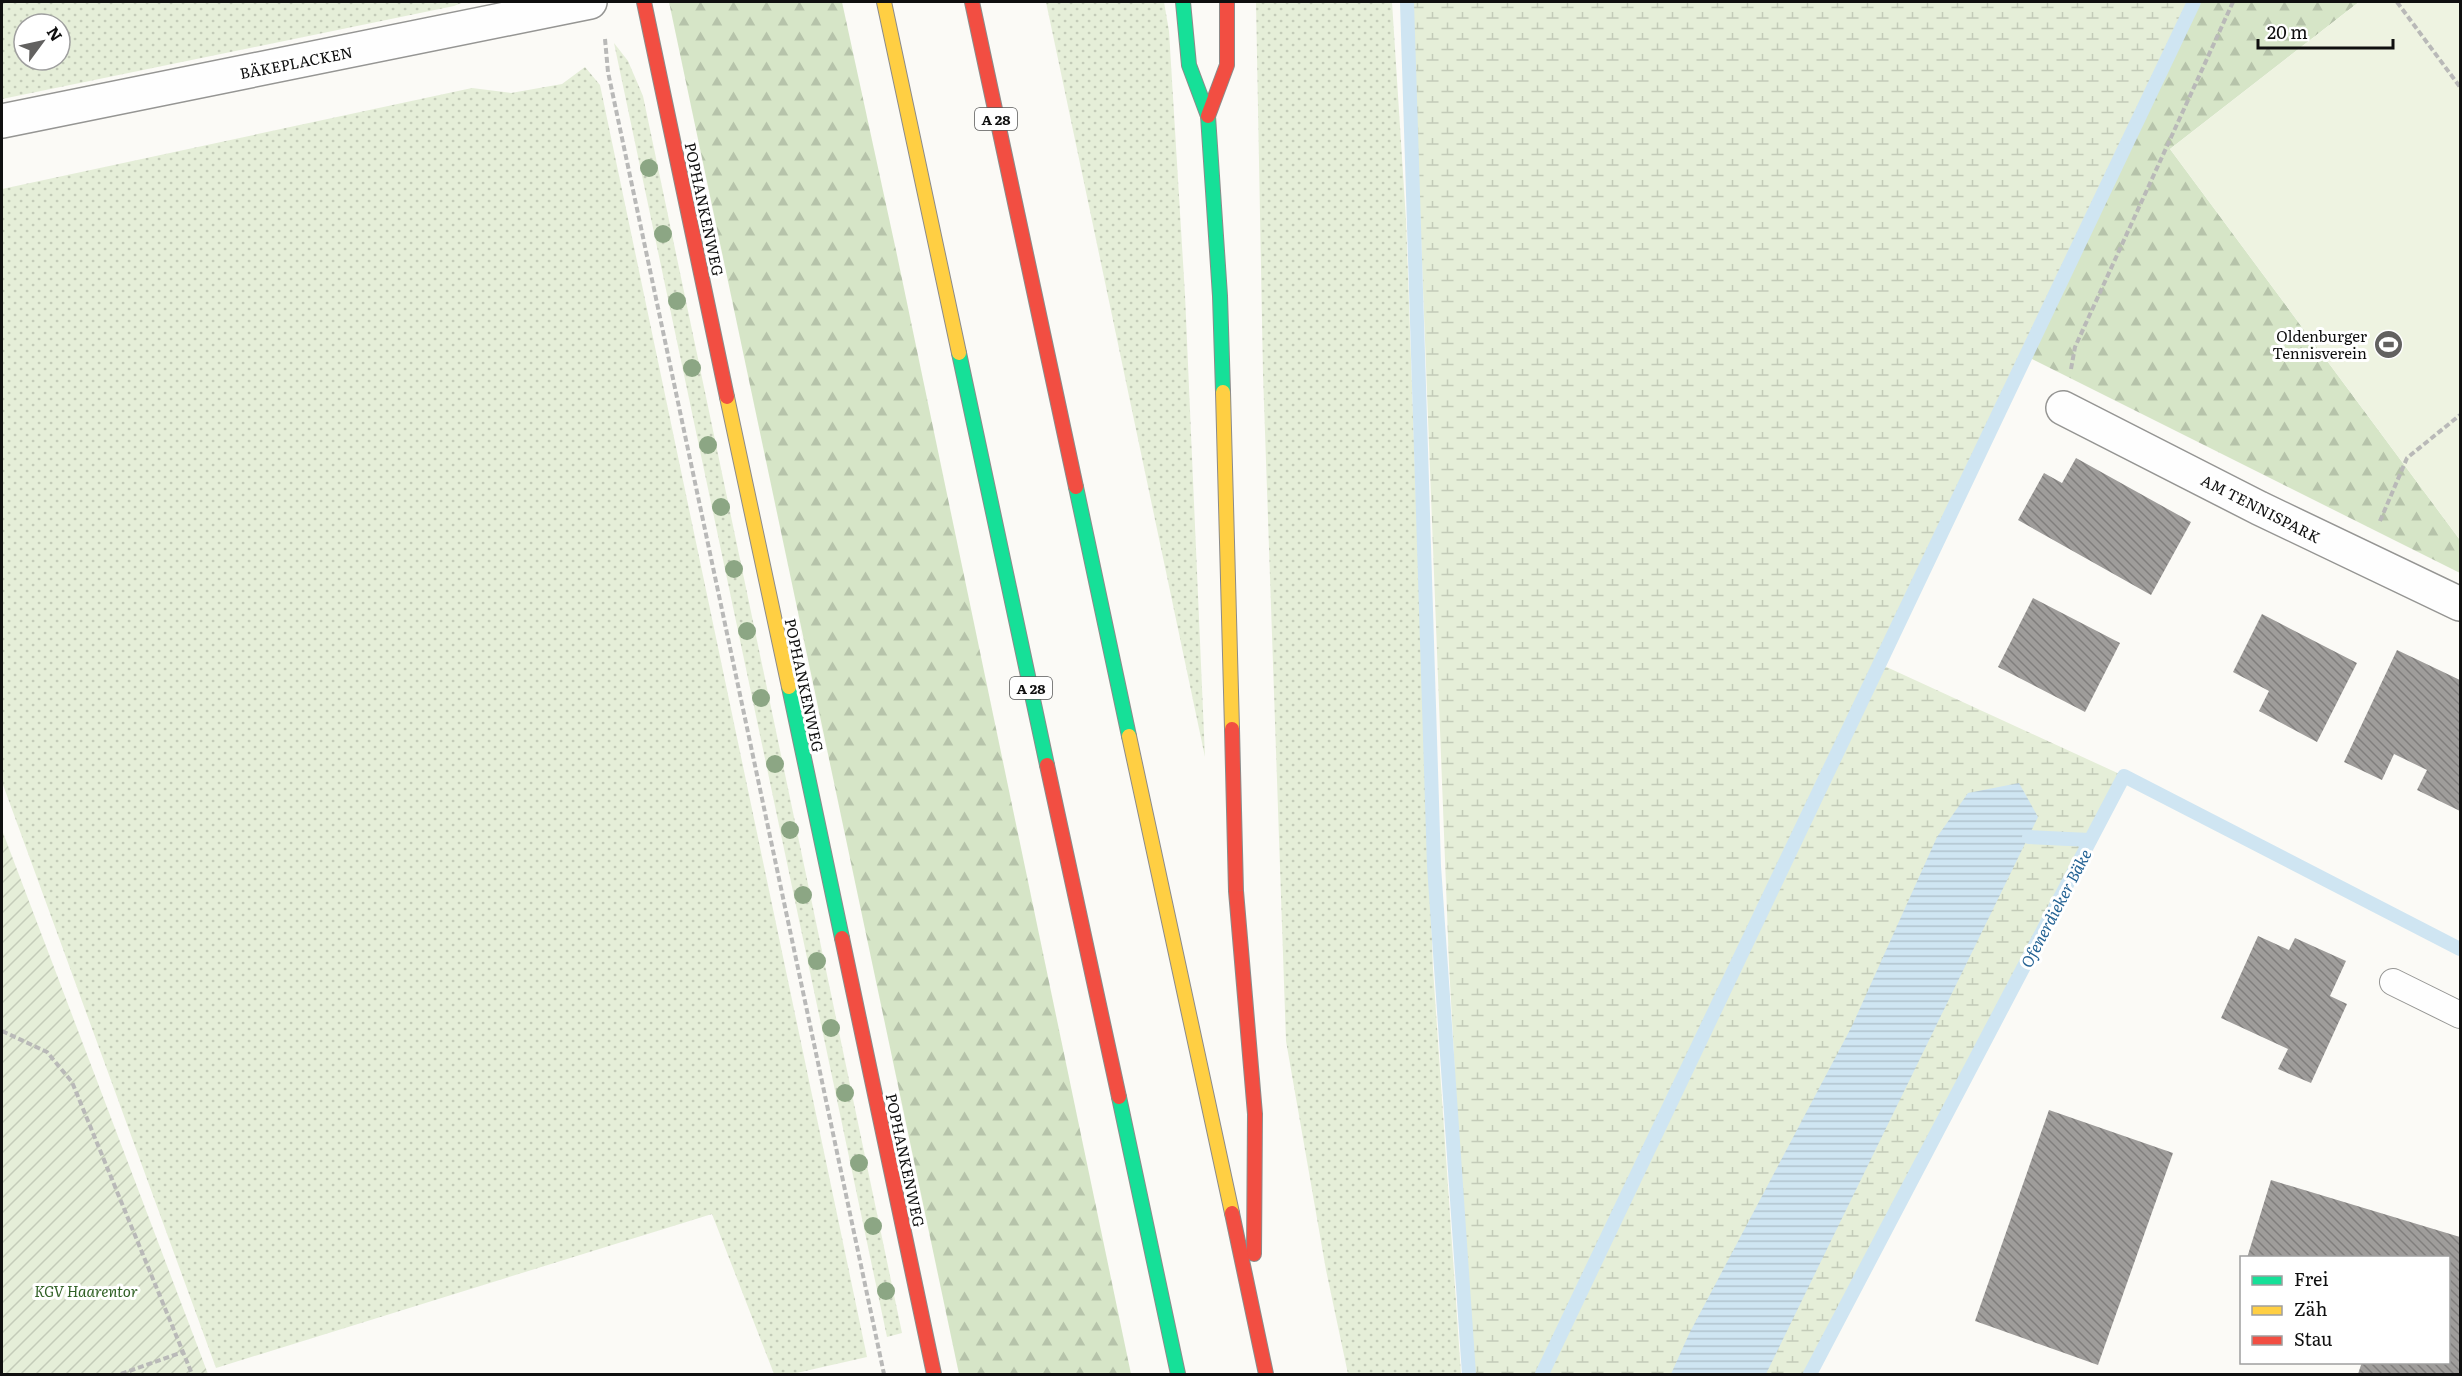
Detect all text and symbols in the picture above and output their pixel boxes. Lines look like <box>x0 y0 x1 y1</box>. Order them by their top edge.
north arrow <box>12 12 72 72</box>
scale bar <box>2258 12 2393 50</box>
text: 20 m <box>2267 18 2308 45</box>
text: N <box>42 21 69 45</box>
street label: BÄKEPLACKEN <box>237 40 355 84</box>
road number: A 28 <box>975 108 1017 130</box>
street label: POPHANKENWEG <box>680 140 730 278</box>
place label: Oldenburger Tennisverein <box>2272 324 2367 364</box>
sports icon: Oldenburger Tennisverein <box>2372 328 2404 360</box>
street label: AM TENNISPARK <box>2197 468 2325 548</box>
street label: POPHANKENWEG <box>780 616 830 754</box>
road number: A 28 <box>1010 677 1052 699</box>
water label: Ofenerdieker Bäke <box>2014 844 2096 972</box>
street label: POPHANKENWEG <box>881 1091 931 1229</box>
legend <box>2240 1256 2450 1364</box>
text: Frei <box>2294 1265 2328 1292</box>
park label: KGV Haarentor <box>34 1279 138 1302</box>
text: Zäh <box>2294 1295 2328 1322</box>
text: Stau <box>2294 1325 2332 1352</box>

